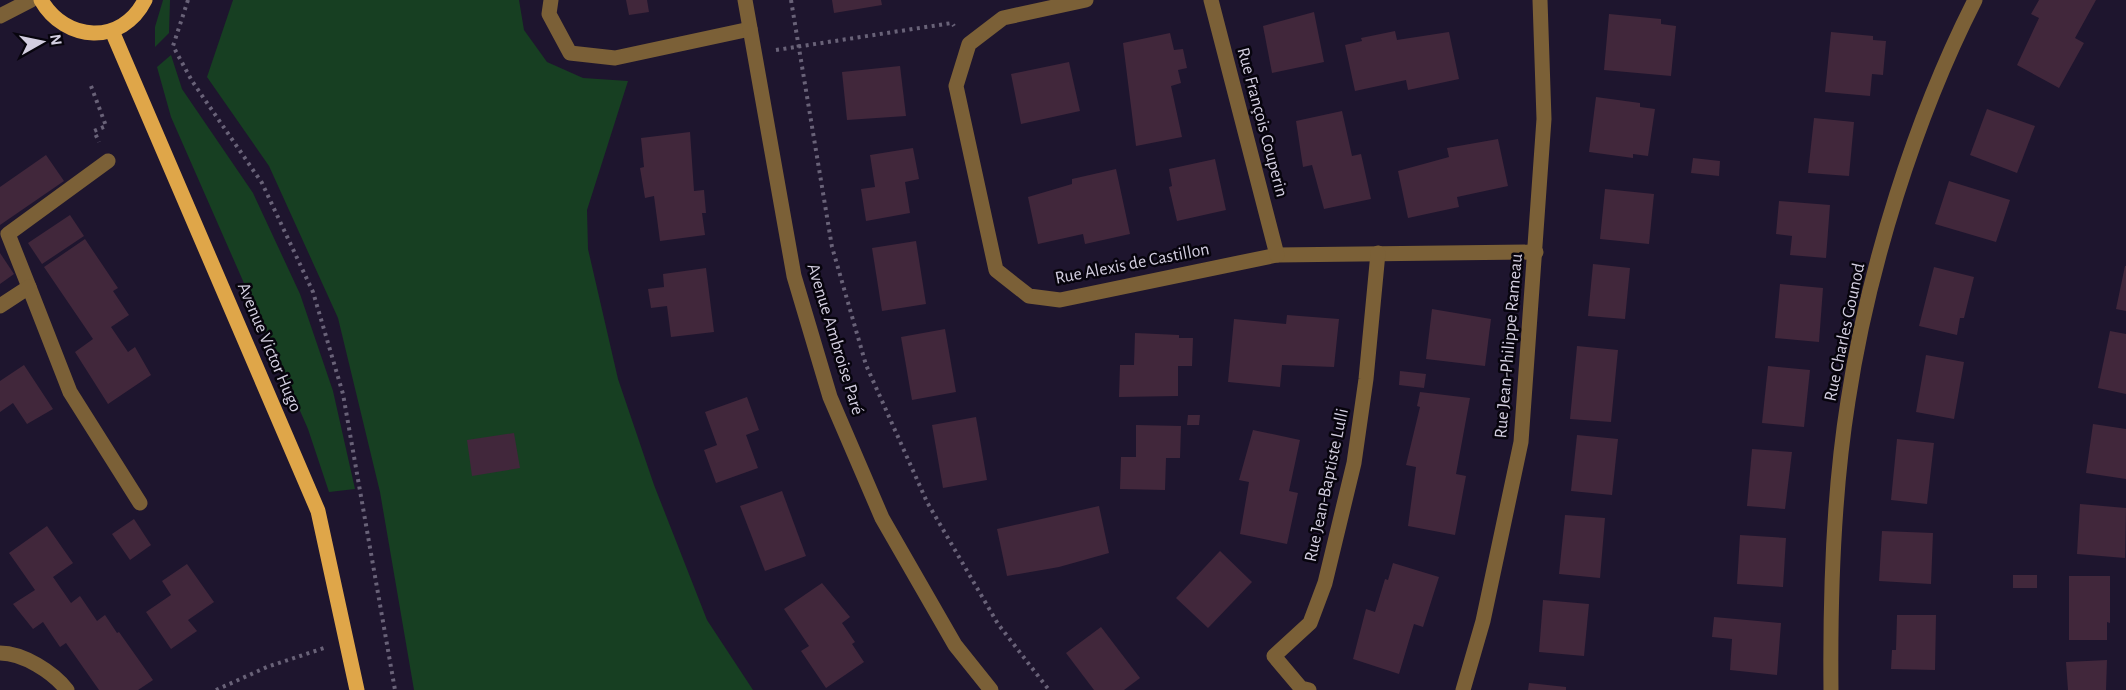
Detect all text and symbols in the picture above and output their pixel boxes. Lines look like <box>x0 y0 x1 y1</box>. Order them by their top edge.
north arrow <box>12 12 72 72</box>
text: N <box>47 33 65 47</box>
street label: Rue François Couperin <box>1233 46 1291 199</box>
street label: Rue Alexis de Castillon <box>1053 240 1211 288</box>
street label: Rue Jean-Philippe Rameau <box>1492 253 1526 439</box>
street label: Rue Charles Gounod <box>1822 261 1868 403</box>
street label: Avenue Ambroise Paré <box>803 262 867 417</box>
street label: Avenue Victor Hugo <box>234 280 305 415</box>
street label: Rue Jean-Baptiste Lulli <box>1302 407 1352 564</box>

